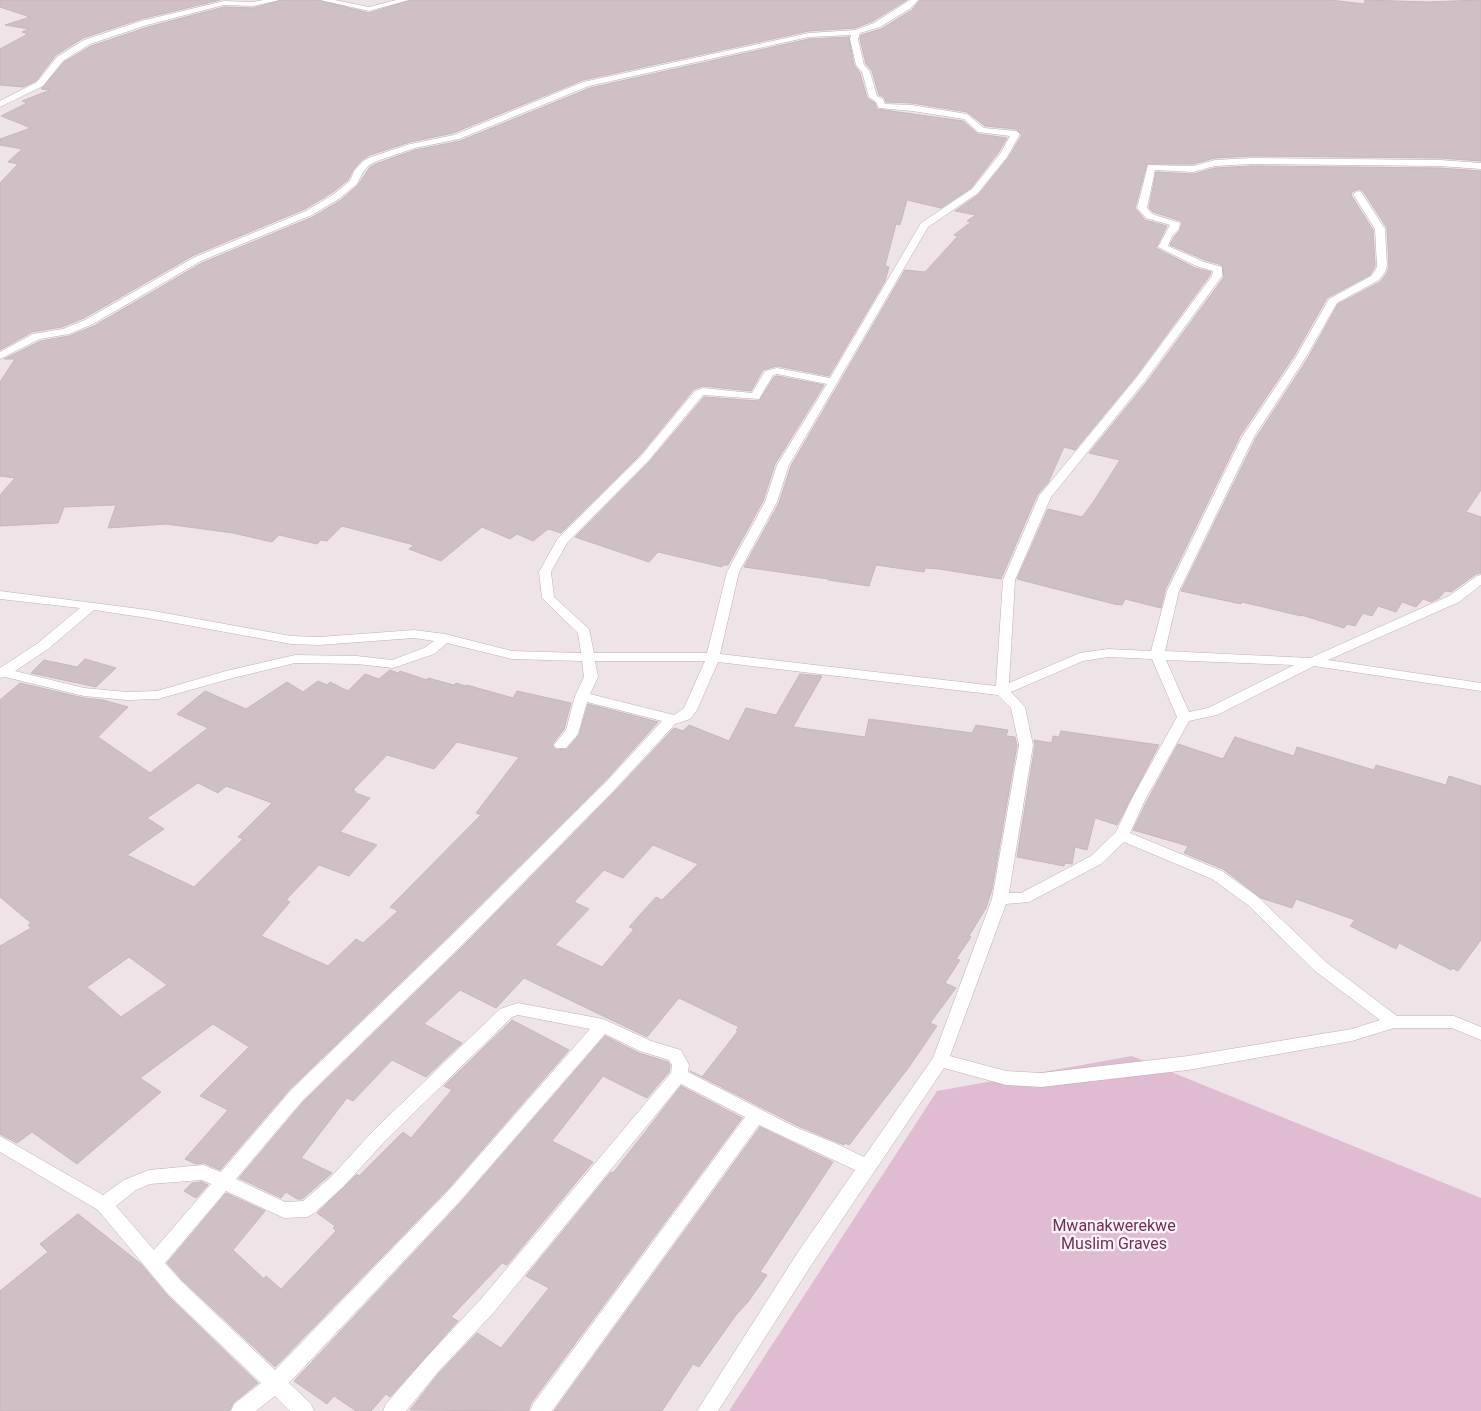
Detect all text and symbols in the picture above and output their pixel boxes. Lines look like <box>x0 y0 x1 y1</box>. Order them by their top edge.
park label: Mwanakwerekwe Muslim Graves <box>1052 1217 1176 1255</box>

